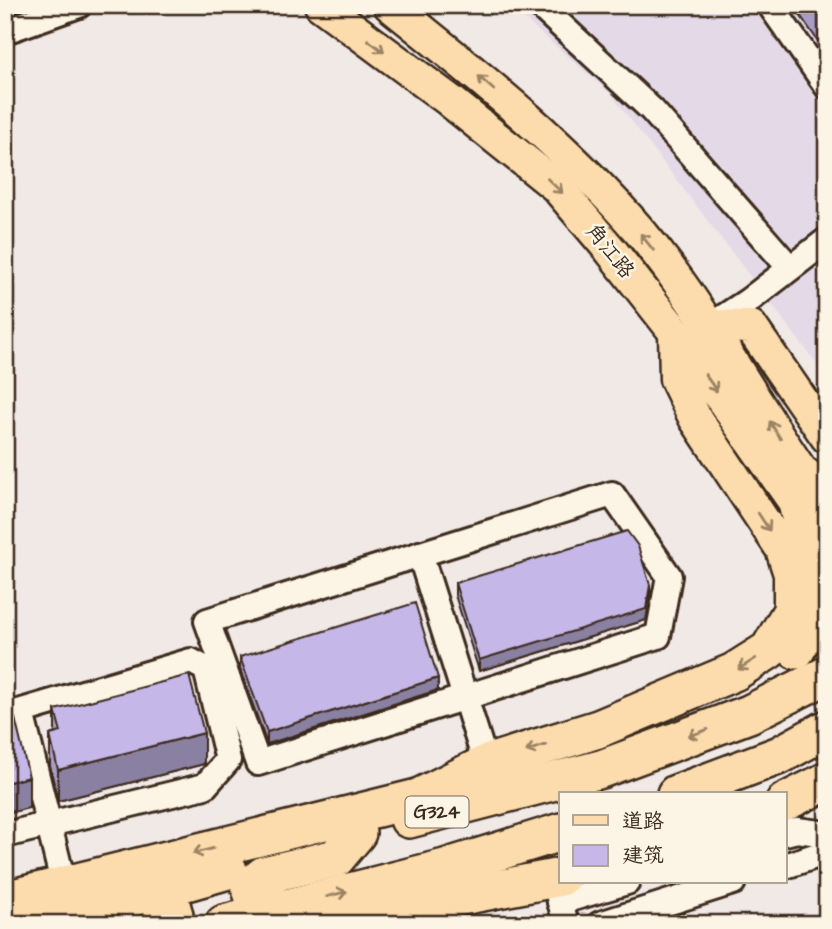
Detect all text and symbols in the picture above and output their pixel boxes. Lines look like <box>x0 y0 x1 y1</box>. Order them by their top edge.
one-way arrow <box>366 39 385 53</box>
one-way arrow <box>477 75 495 91</box>
one-way arrow <box>546 178 563 195</box>
street label: 角江路 <box>579 217 641 285</box>
one-way arrow <box>640 234 655 252</box>
one-way arrow <box>704 373 718 393</box>
one-way arrow <box>768 421 782 441</box>
one-way arrow <box>756 512 771 531</box>
one-way arrow <box>737 657 757 671</box>
one-way arrow <box>687 728 709 740</box>
one-way arrow <box>525 743 547 756</box>
legend <box>559 792 786 884</box>
road number: G324 <box>406 796 468 828</box>
text: 道路 <box>622 807 664 836</box>
text: 建筑 <box>622 841 664 870</box>
one-way arrow <box>192 845 215 858</box>
one-way arrow <box>325 887 348 900</box>

